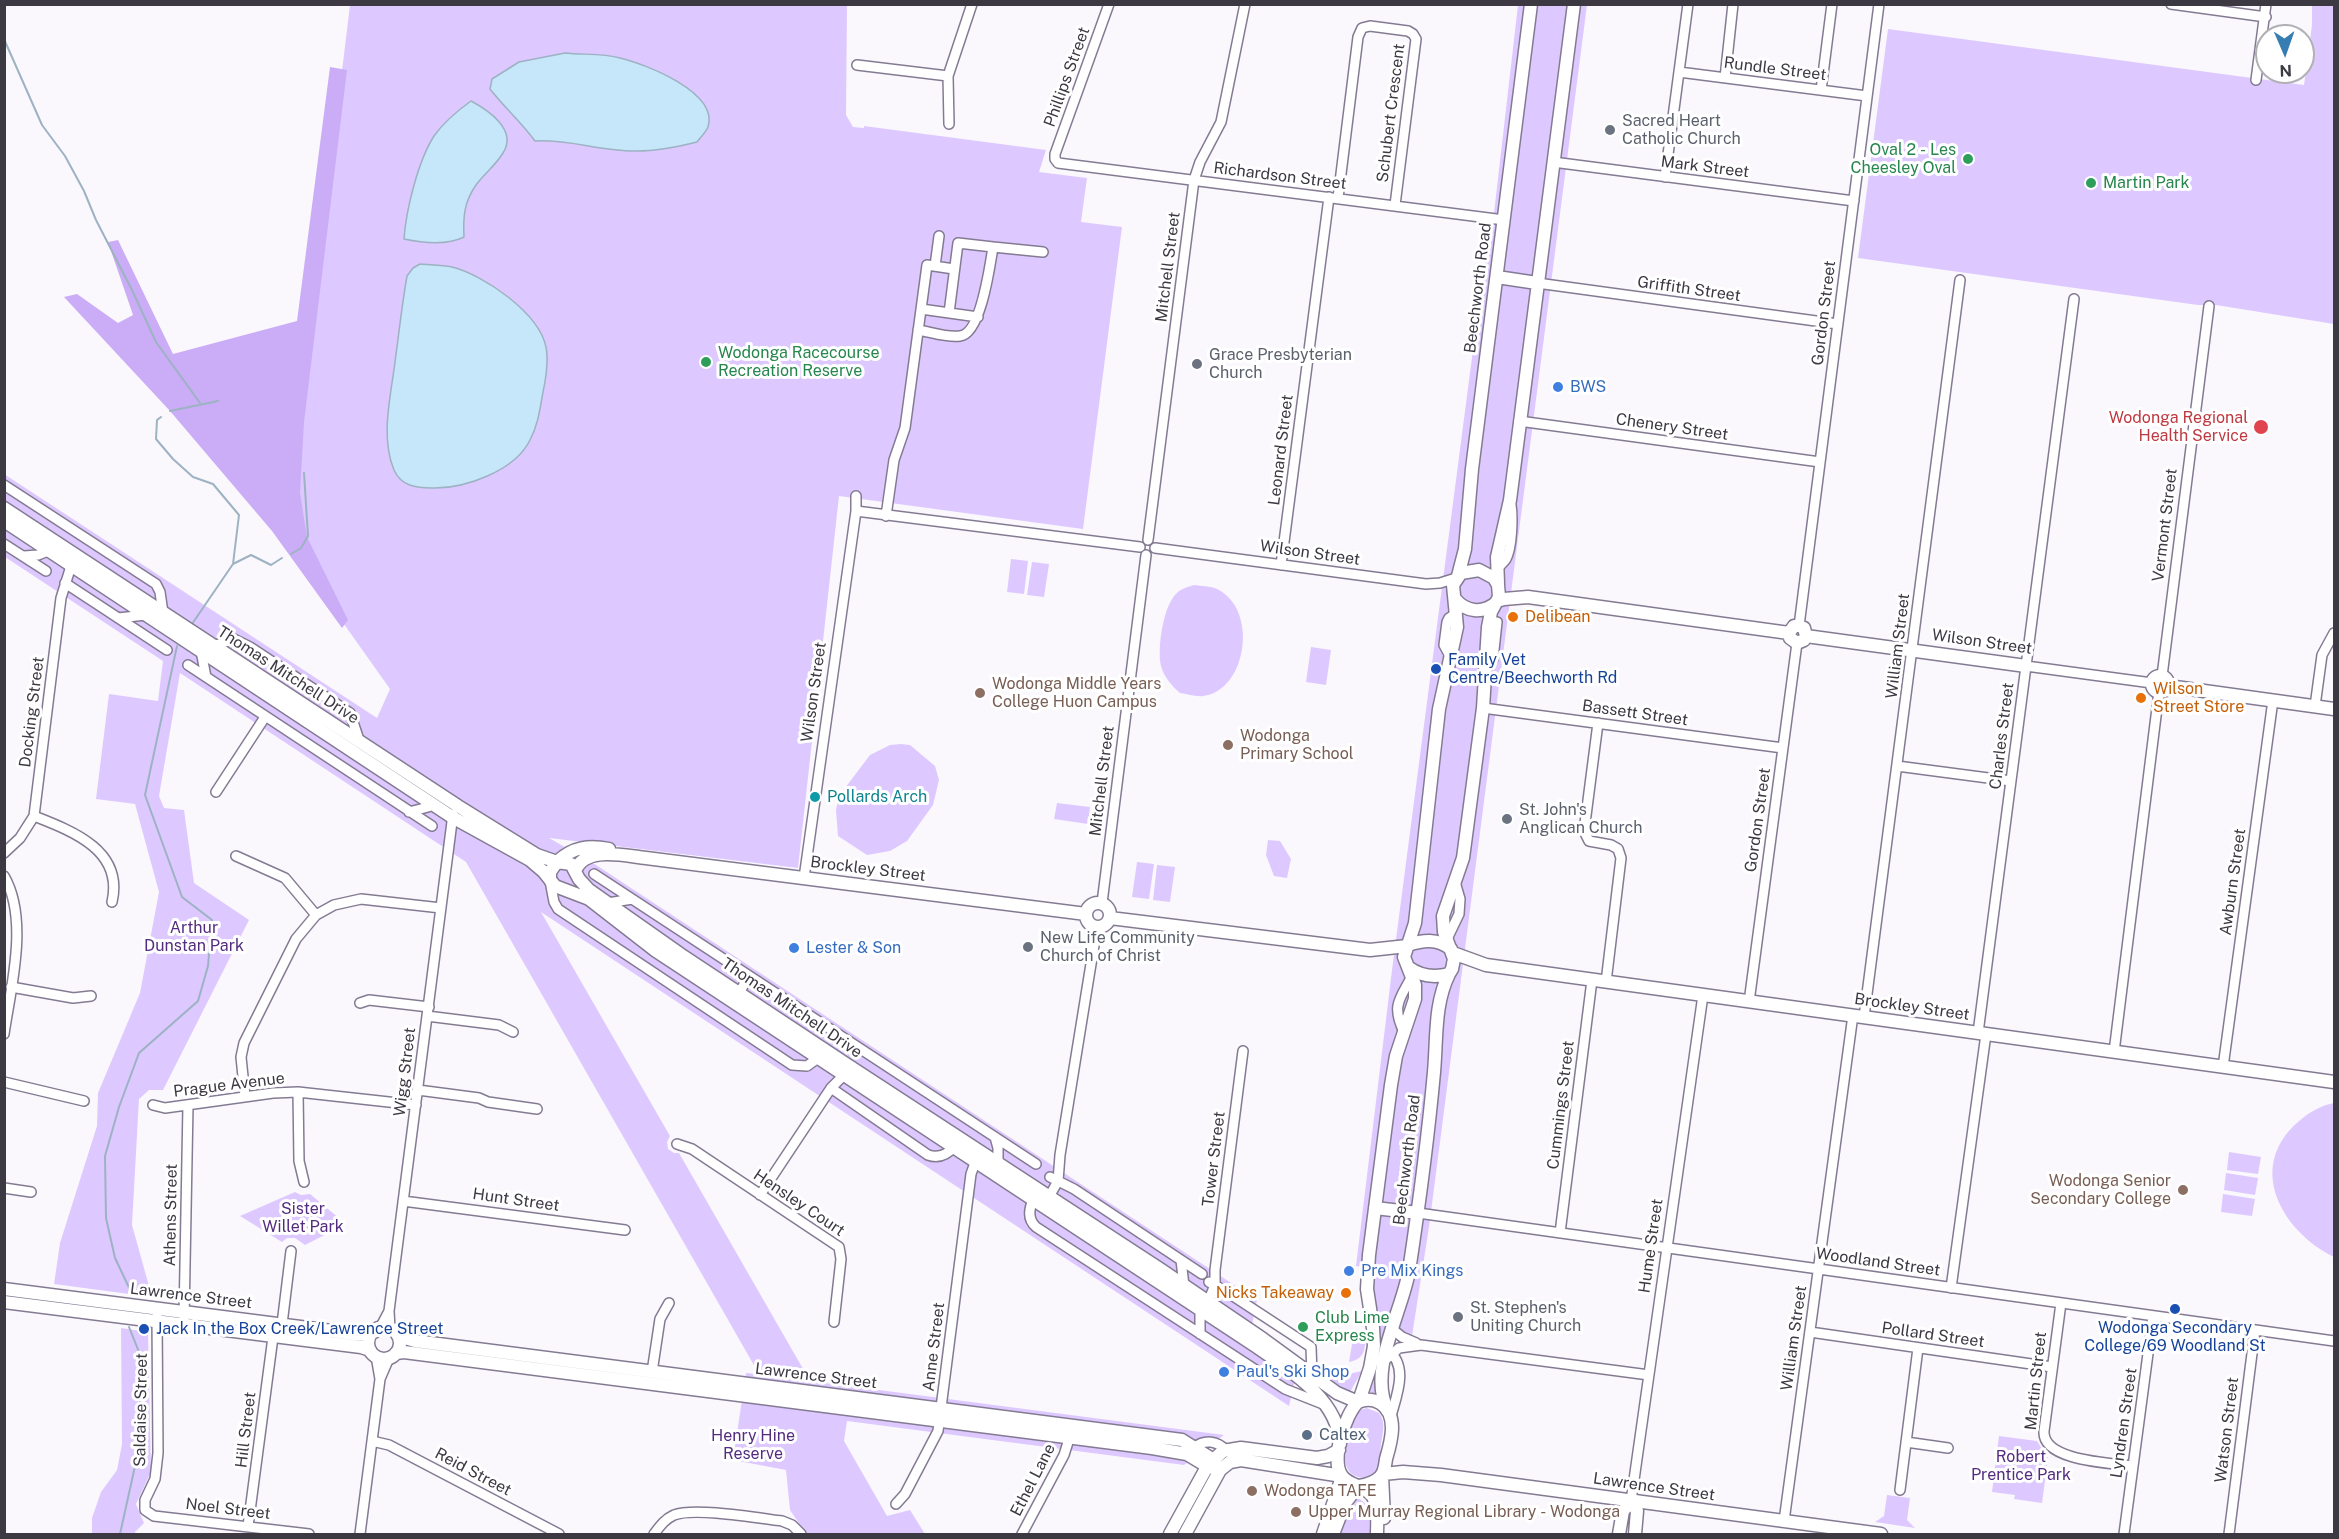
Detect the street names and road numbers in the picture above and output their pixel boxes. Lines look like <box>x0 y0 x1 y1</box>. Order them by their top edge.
street label: Phillips Street <box>1040 24 1094 130</box>
street label: Schubert Crescent <box>1373 42 1409 184</box>
street label: Rundle Street <box>1723 53 1827 85</box>
street label: Mark Street <box>1660 152 1750 182</box>
street label: Richardson Street <box>1212 158 1348 194</box>
street label: Mitchell Street <box>1152 211 1184 323</box>
street label: Beechworth Road <box>1460 222 1496 354</box>
street label: Gordon Street <box>1808 260 1840 366</box>
street label: Griffith Street <box>1636 272 1742 306</box>
street label: Leonard Street <box>1265 394 1297 506</box>
street label: Chenery Street <box>1615 410 1729 444</box>
street label: Vermont Street <box>2149 467 2181 583</box>
street label: Wilson Street <box>1259 536 1361 570</box>
street label: William Street <box>1882 592 1914 700</box>
street label: Thomas Mitchell Drive <box>214 622 362 728</box>
street label: Wilson Street <box>1931 625 2033 659</box>
street label: Wilson Street <box>797 641 831 743</box>
street label: Docking Street <box>16 655 48 769</box>
street label: Charles Street <box>1986 681 2018 791</box>
street label: Bassett Street <box>1581 696 1689 730</box>
street label: Mitchell Street <box>1086 725 1118 837</box>
street label: Gordon Street <box>1741 767 1775 873</box>
street label: Awburn Street <box>2216 827 2250 937</box>
street label: Brockley Street <box>809 852 927 886</box>
street label: Thomas Mitchell Drive <box>718 954 866 1062</box>
street label: Brockley Street <box>1853 989 1971 1025</box>
street label: Wigg Street <box>390 1026 420 1118</box>
street label: Cummings Street <box>1544 1039 1578 1171</box>
street label: Prague Avenue <box>172 1069 286 1101</box>
street label: Beechworth Road <box>1389 1094 1425 1226</box>
street label: Tower Street <box>1199 1110 1229 1208</box>
street label: Athens Street <box>161 1163 181 1267</box>
street label: Hensley Court <box>750 1165 848 1241</box>
street label: Hunt Street <box>471 1184 561 1216</box>
street label: Hume Street <box>1635 1198 1667 1294</box>
street label: Woodland Street <box>1815 1244 1941 1280</box>
street label: Lawrence Street <box>129 1279 253 1313</box>
street label: William Street <box>1777 1284 1811 1392</box>
street label: Anne Street <box>919 1301 949 1393</box>
street label: Pollard Street <box>1880 1318 1986 1352</box>
street label: Martin Street <box>2021 1331 2051 1431</box>
street label: Saldaise Street <box>130 1353 152 1467</box>
street label: Lawrence Street <box>754 1359 878 1393</box>
street label: Lyndren Street <box>2107 1367 2141 1479</box>
street label: Watson Street <box>2211 1376 2243 1484</box>
street label: Hill Street <box>232 1391 260 1469</box>
street label: Ethel Lane <box>1007 1441 1059 1519</box>
street label: Reid Street <box>432 1444 514 1500</box>
street label: Lawrence Street <box>1592 1469 1716 1505</box>
street label: Noel Street <box>184 1494 272 1524</box>

